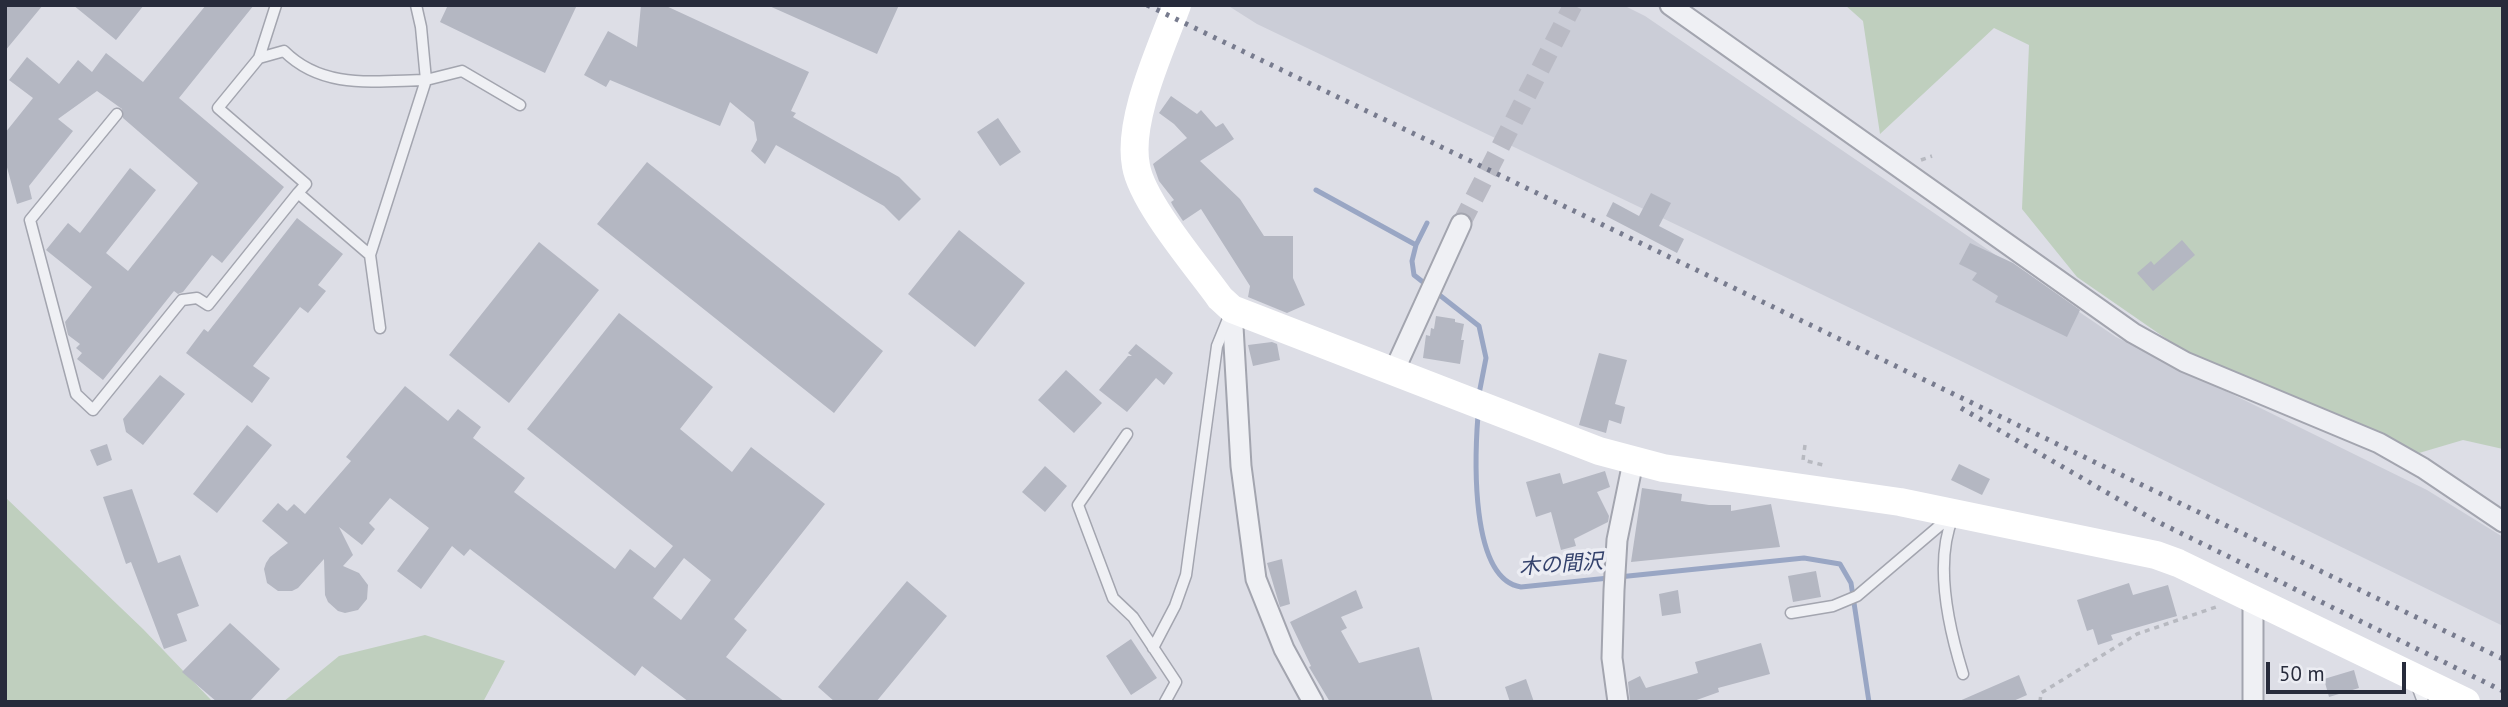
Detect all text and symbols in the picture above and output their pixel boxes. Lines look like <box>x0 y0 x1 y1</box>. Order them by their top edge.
water label: 木の間沢 <box>1518 550 1604 580</box>
scale bar <box>2270 648 2410 692</box>
text: 50 m <box>2279 660 2325 687</box>

